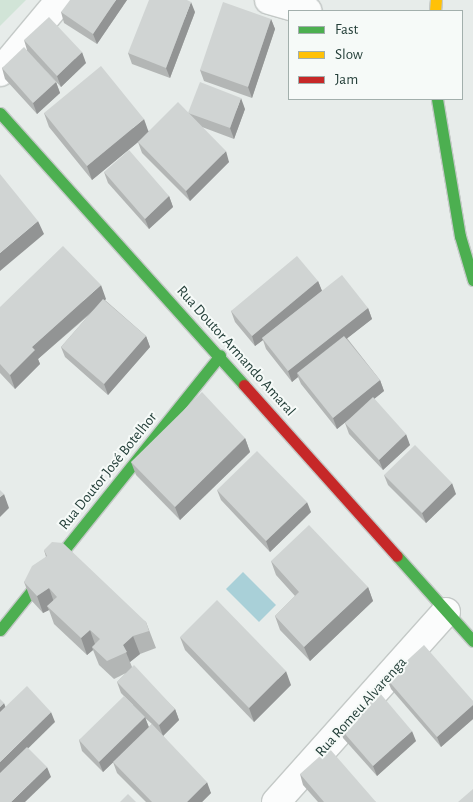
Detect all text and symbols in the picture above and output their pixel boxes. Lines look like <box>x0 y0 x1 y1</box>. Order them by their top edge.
legend <box>288 10 463 100</box>
text: Fast <box>335 22 358 37</box>
text: Slow <box>335 47 363 62</box>
text: Jam <box>335 72 358 87</box>
street label: Rua Doutor Armando Amaral <box>173 282 299 420</box>
street label: Rua Doutor José Botelhor <box>55 409 161 533</box>
street label: Rua Romeu Alvarenga <box>312 653 410 761</box>

